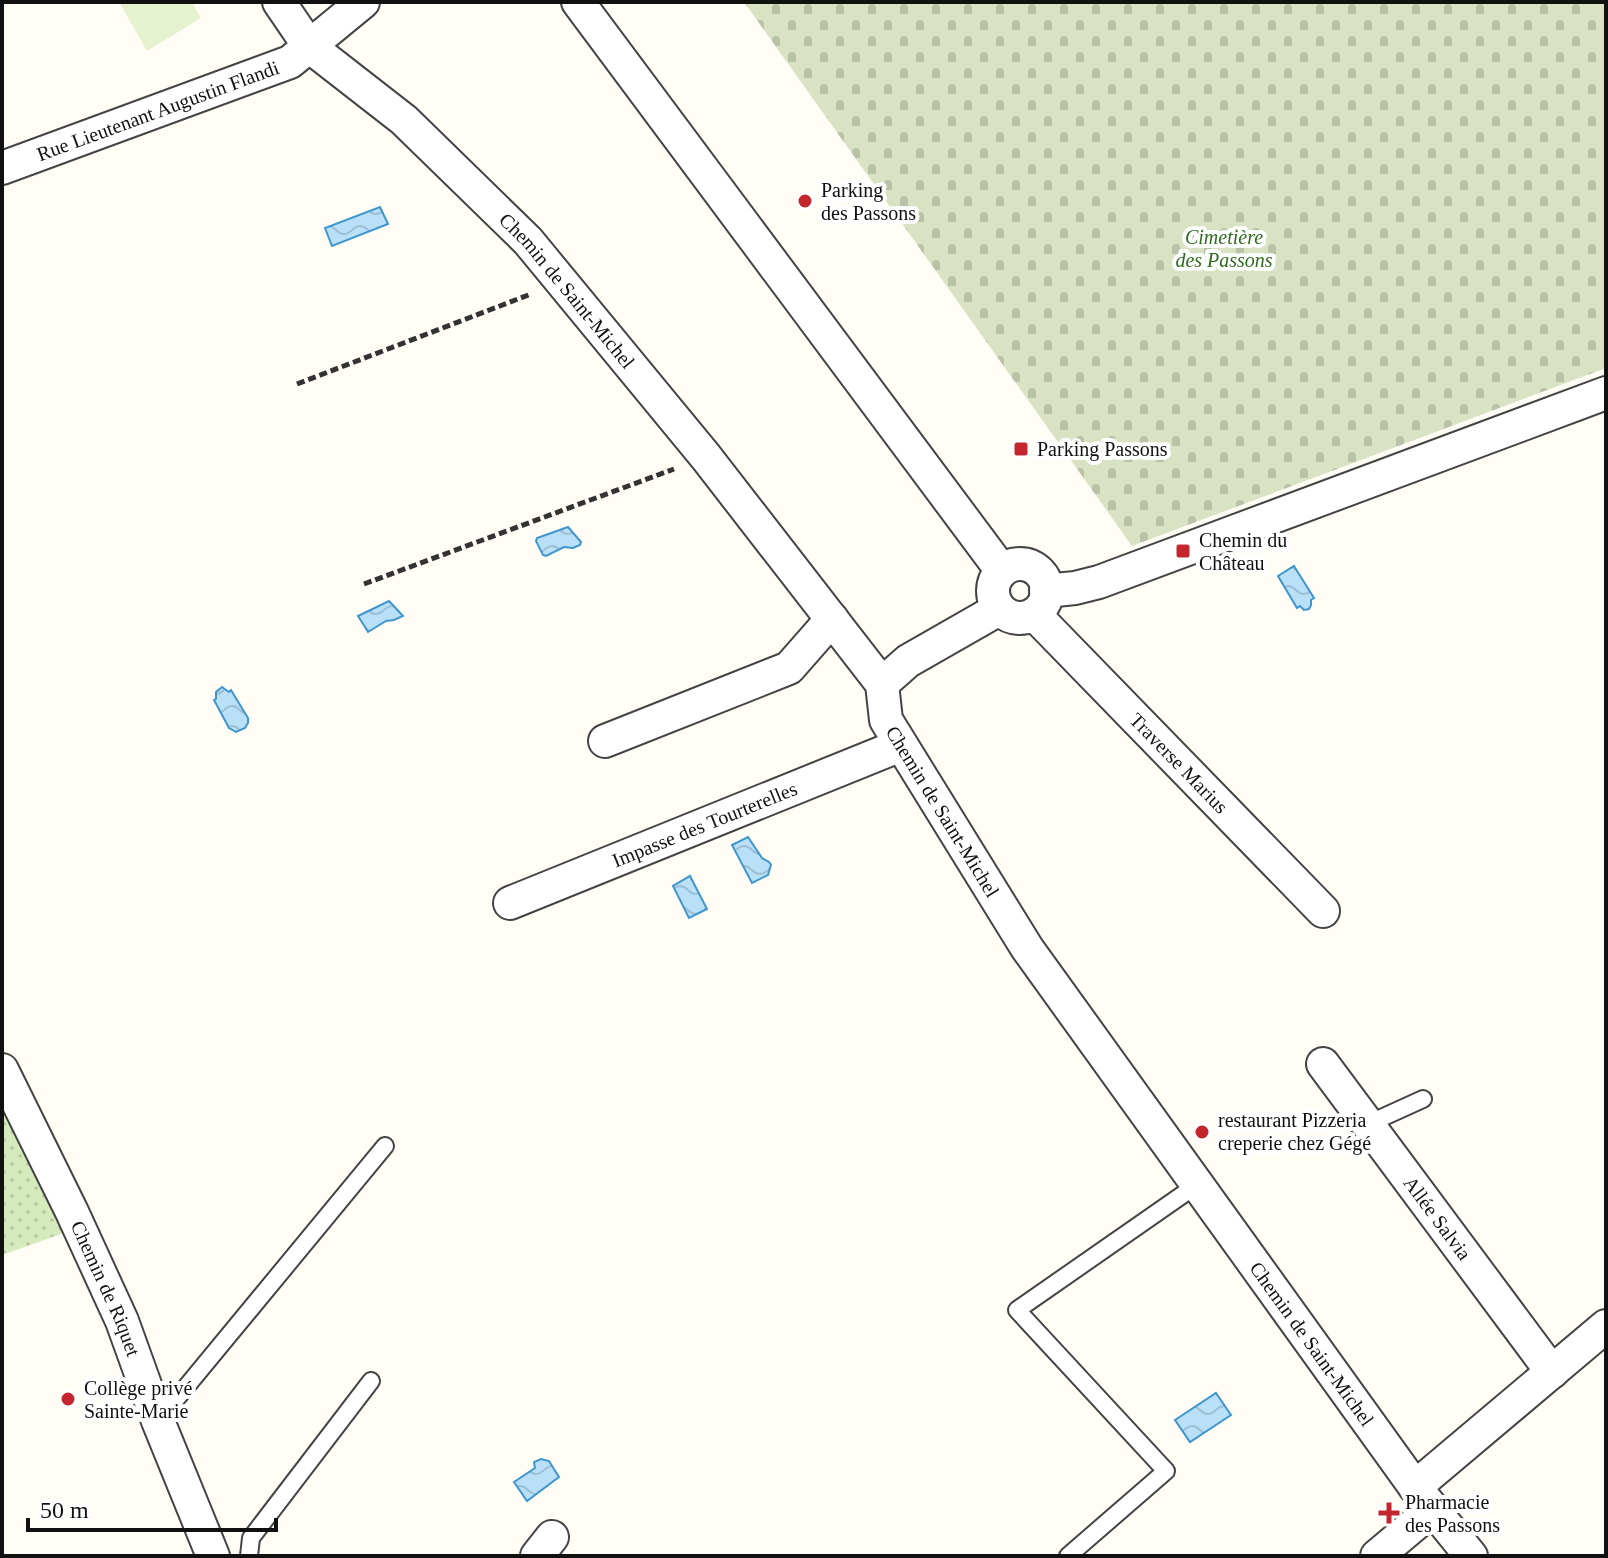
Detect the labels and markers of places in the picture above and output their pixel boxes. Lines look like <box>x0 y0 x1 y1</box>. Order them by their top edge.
place label: Parking des Passons <box>821 179 916 224</box>
marker: Parking des Passons <box>796 192 814 210</box>
place label: Parking Passons <box>1037 438 1168 461</box>
marker: Parking Passons <box>1012 440 1030 458</box>
place label: Chemin du Château <box>1199 529 1287 574</box>
marker: Chemin du Château <box>1174 542 1192 560</box>
place label: restaurant Pizzeria creperie chez Gégé <box>1218 1109 1371 1155</box>
marker: restaurant Pizzeria creperie chez Gégé <box>1193 1123 1211 1141</box>
place label: Collège privé Sainte-Marie <box>84 1377 192 1422</box>
marker: Collège privé Sainte-Marie <box>59 1390 77 1408</box>
place label: Pharmacie des Passons <box>1405 1491 1500 1536</box>
marker: Pharmacie des Passons <box>1380 1504 1398 1522</box>

